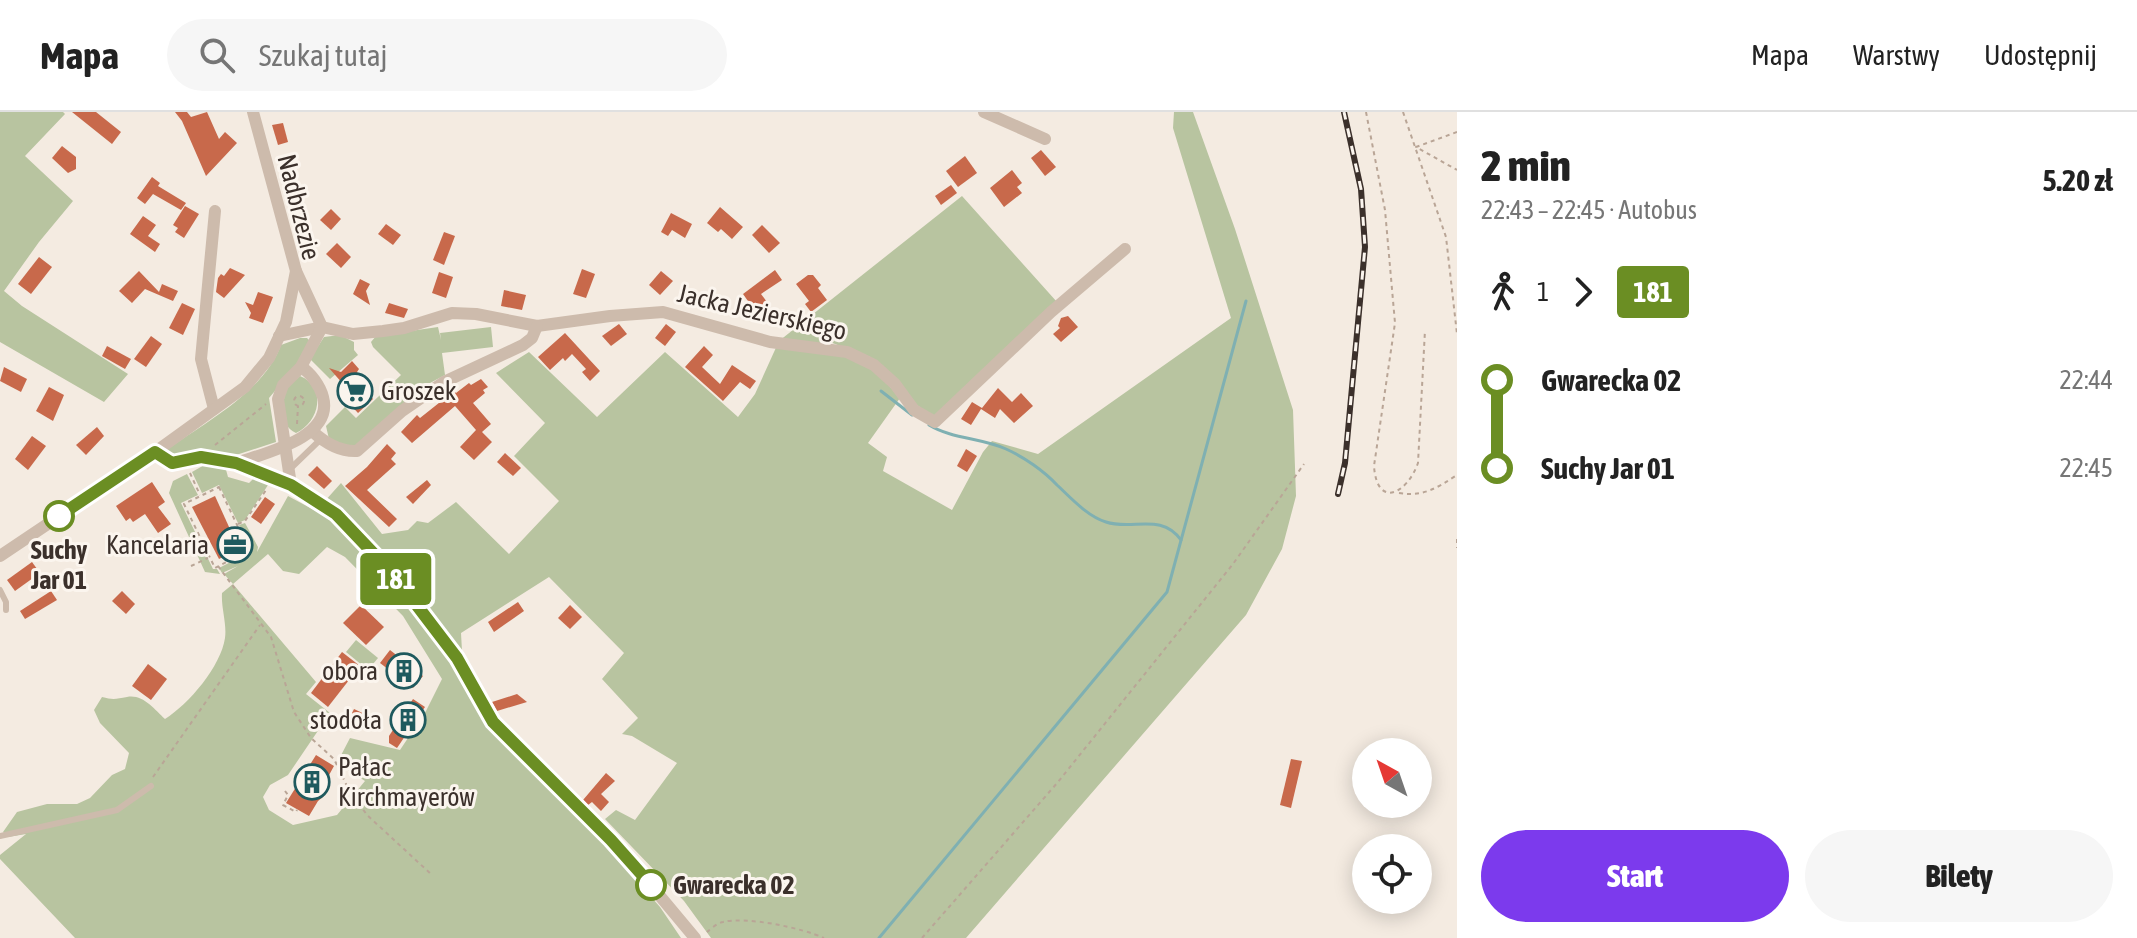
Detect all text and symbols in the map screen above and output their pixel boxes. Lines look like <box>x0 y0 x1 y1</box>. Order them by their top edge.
search box <box>167 19 727 91</box>
icon: search <box>195 33 239 77</box>
text: Mapa <box>40 34 119 77</box>
text: Szukaj tutaj <box>259 38 387 72</box>
text: Mapa <box>1751 39 1809 71</box>
text: Warstwy <box>1853 39 1940 71</box>
text: Udostępnij <box>1984 39 2097 71</box>
text: 2 min <box>1481 140 1571 190</box>
street label: Nadbrzezie <box>271 151 327 263</box>
text: 5.20 zł <box>2043 163 2113 197</box>
text: 22:43 – 22:45 · Autobus <box>1481 195 1697 225</box>
icon: walk <box>1481 270 1525 314</box>
icon: forward <box>1561 270 1605 314</box>
text: 181 <box>1633 276 1673 308</box>
text: 1 <box>1537 277 1549 307</box>
street label: Jacka Jezierskiego <box>675 278 849 346</box>
text: Gwarecka 02 <box>1541 363 1681 397</box>
text: 22:44 <box>2059 365 2113 395</box>
supermarket icon: Groszek <box>336 372 374 410</box>
place label: Groszek <box>381 376 456 406</box>
text: Suchy Jar 01 <box>1541 451 1675 485</box>
text: 22:45 <box>2059 453 2113 483</box>
marker: Suchy Jar 01 <box>44 501 74 531</box>
office icon: Kancelaria <box>216 526 254 564</box>
place label: Kancelaria <box>106 530 209 560</box>
place label: Suchy Jar 01 <box>30 535 87 595</box>
line badge: 181 <box>350 553 442 605</box>
text: 181 <box>376 563 416 595</box>
building icon: obora <box>385 652 423 690</box>
place label: obora <box>322 656 378 686</box>
building icon: stodoła <box>389 701 427 739</box>
place label: stodoła <box>310 705 382 735</box>
north arrow <box>1352 738 1432 818</box>
map controls <box>1352 738 1432 914</box>
place label: Pałac Kirchmayerów <box>338 752 475 812</box>
building icon: Pałac Kirchmayerów <box>293 763 331 801</box>
button: Start <box>1481 830 1789 922</box>
button: Bilety <box>1805 830 2113 922</box>
button: locate <box>1352 834 1432 914</box>
marker: Gwarecka 02 <box>636 870 666 900</box>
place label: Gwarecka 02 <box>673 870 795 900</box>

